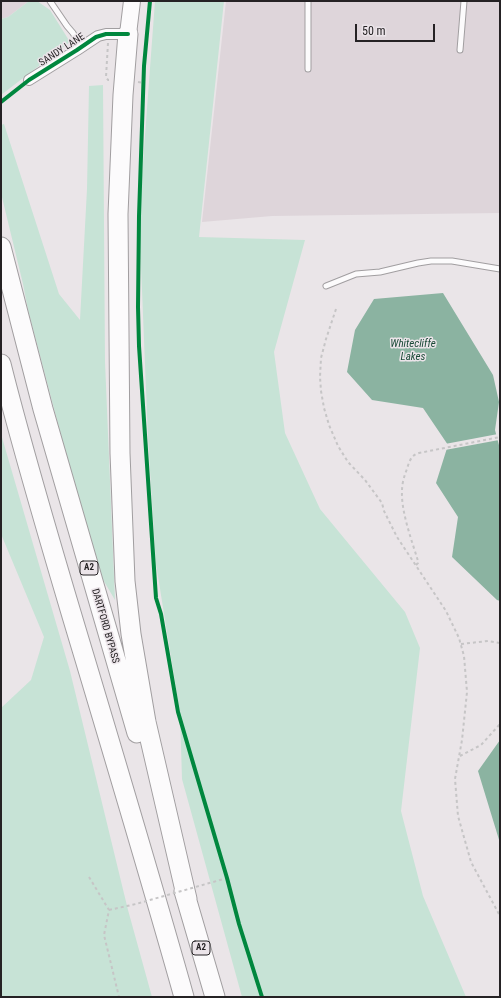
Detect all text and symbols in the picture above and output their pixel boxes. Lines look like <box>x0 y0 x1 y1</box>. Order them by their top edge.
scale bar <box>357 16 437 42</box>
text: 50 m <box>362 24 386 38</box>
street label: SANDY LANE <box>37 31 87 69</box>
water label: Whitecliffe Lakes <box>390 337 436 363</box>
road number: A2 <box>80 561 98 575</box>
street label: DARTFORD BYPASS <box>89 587 121 665</box>
road number: A2 <box>192 941 210 955</box>

